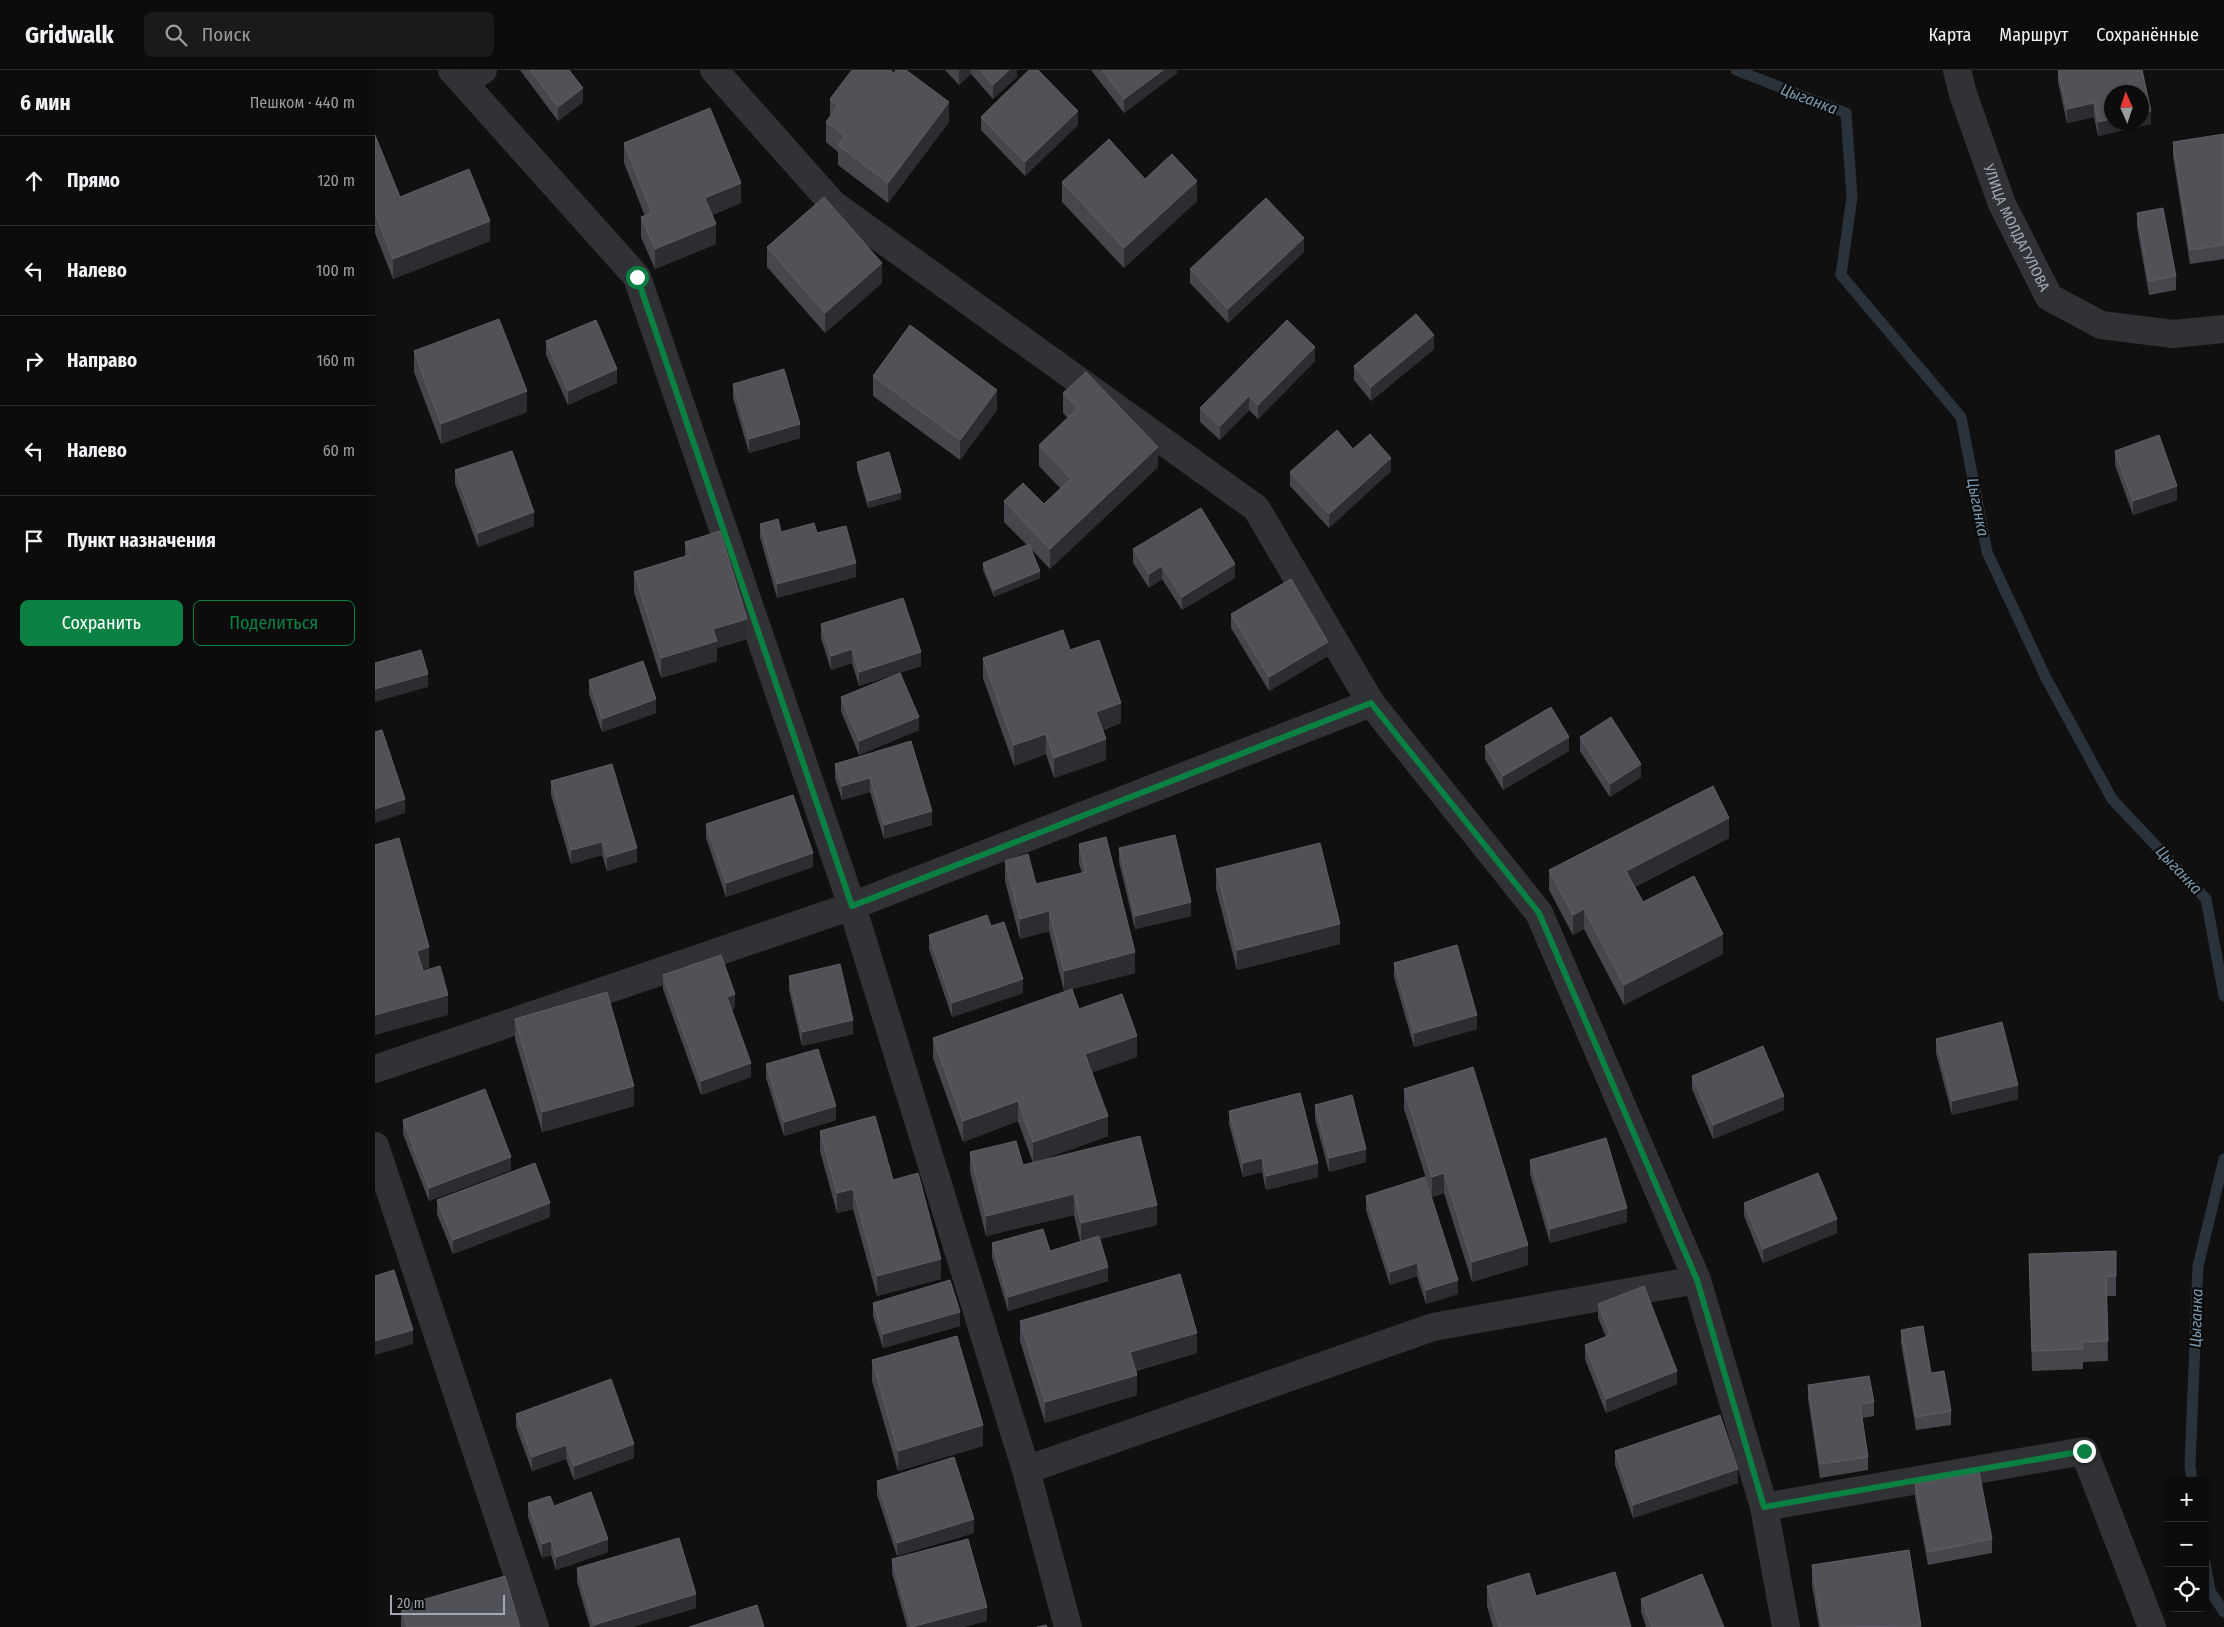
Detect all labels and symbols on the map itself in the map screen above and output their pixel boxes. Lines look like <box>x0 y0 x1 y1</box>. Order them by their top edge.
water label: Цыганка <box>1778 80 1840 118</box>
north arrow <box>2104 85 2149 130</box>
street label: УЛИЦА МОЛДАГУЛОВА <box>1979 161 2054 294</box>
route start <box>626 266 649 289</box>
water label: Цыганка <box>1963 476 1993 538</box>
water label: Цыганка <box>2152 842 2206 898</box>
water label: Цыганка <box>2185 1288 2207 1348</box>
route end <box>2073 1440 2096 1463</box>
scale bar <box>390 1592 505 1615</box>

